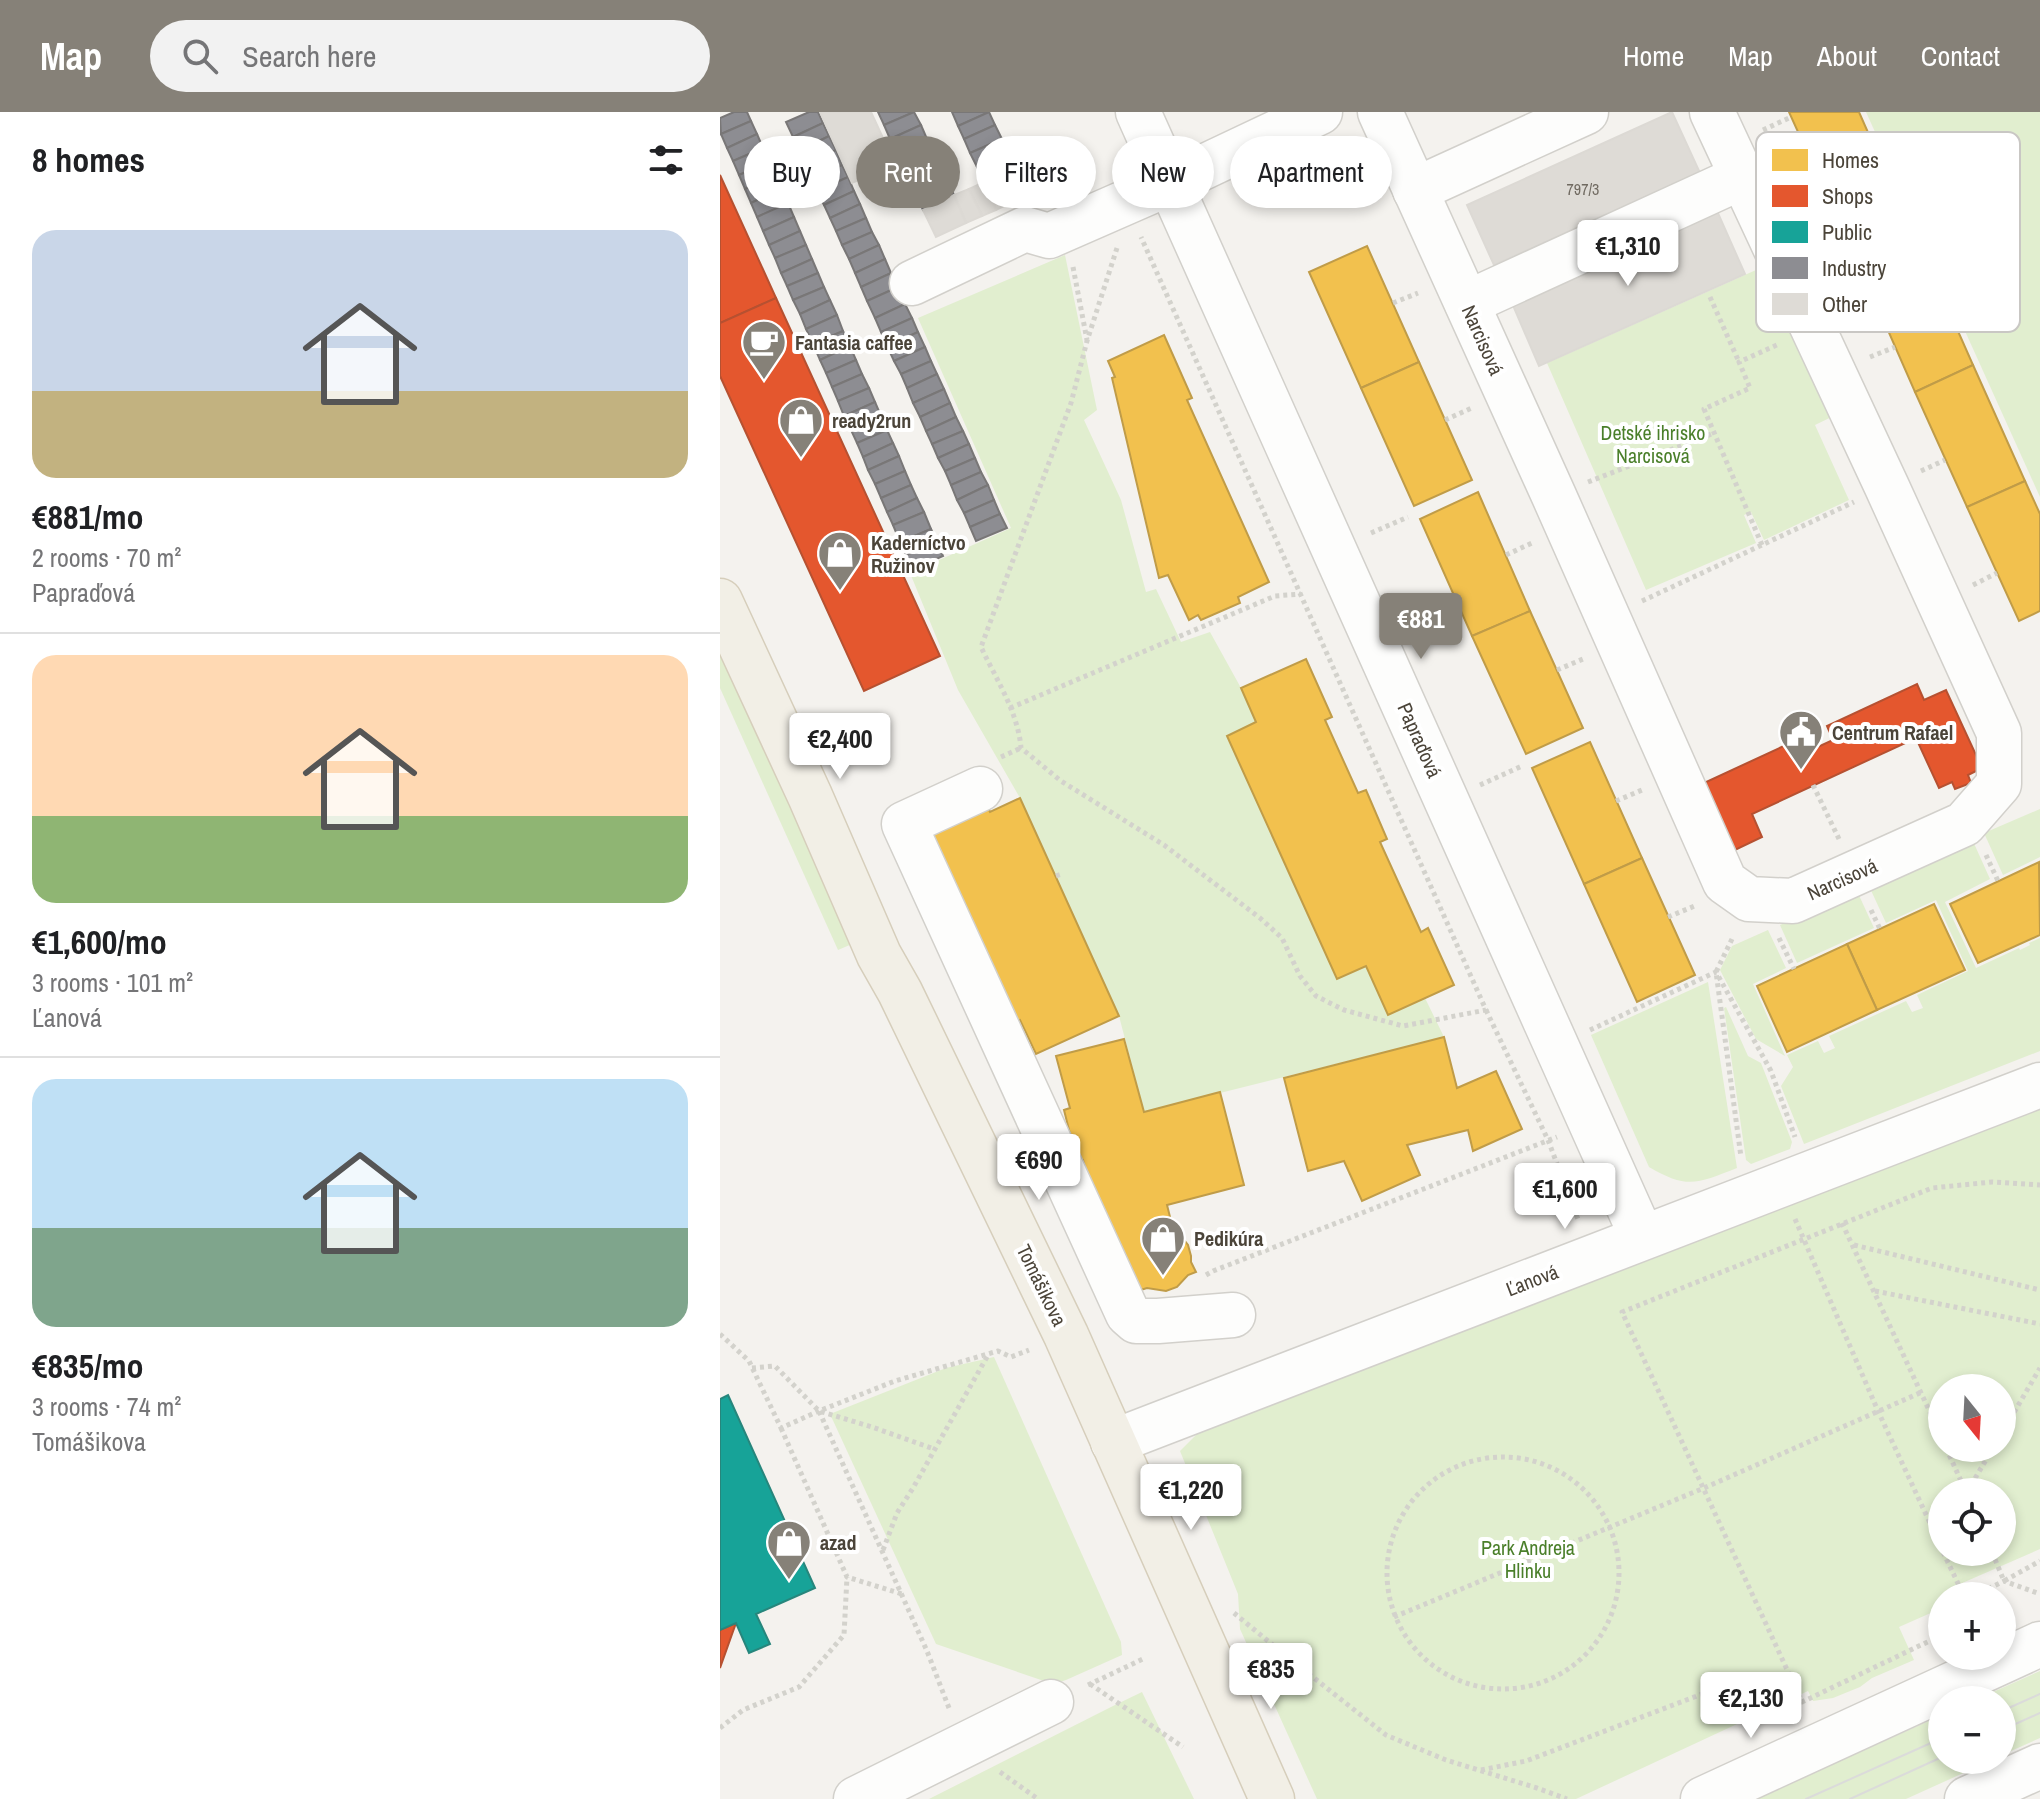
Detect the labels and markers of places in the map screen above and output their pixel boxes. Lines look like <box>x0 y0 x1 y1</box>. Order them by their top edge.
pin: €1,310 <box>1563 220 1693 288</box>
cafe icon: Fantasia caffee <box>740 318 788 381</box>
place label: Fantasia caffee <box>795 329 913 356</box>
shop icon: ready2run <box>777 396 825 459</box>
place label: ready2run <box>832 407 911 434</box>
shop icon: Kaderníctvo Ružinov <box>816 529 864 592</box>
place label: Kaderníctvo Ružinov <box>871 529 966 579</box>
pin: €881 <box>1374 593 1468 661</box>
public building icon: Centrum Rafael <box>1777 708 1825 771</box>
pin: €2,400 <box>775 713 905 781</box>
place label: Centrum Rafael <box>1832 719 1953 746</box>
pin: €690 <box>992 1134 1086 1202</box>
pin: €1,600 <box>1500 1163 1630 1231</box>
shop icon: Pedikúra <box>1139 1214 1187 1277</box>
place label: Pedikúra <box>1194 1225 1263 1252</box>
pin: €1,220 <box>1126 1464 1256 1532</box>
shop icon: azad <box>765 1518 813 1581</box>
place label: azad <box>820 1529 856 1556</box>
pin: €835 <box>1224 1643 1318 1711</box>
pin: €2,130 <box>1686 1672 1816 1740</box>

